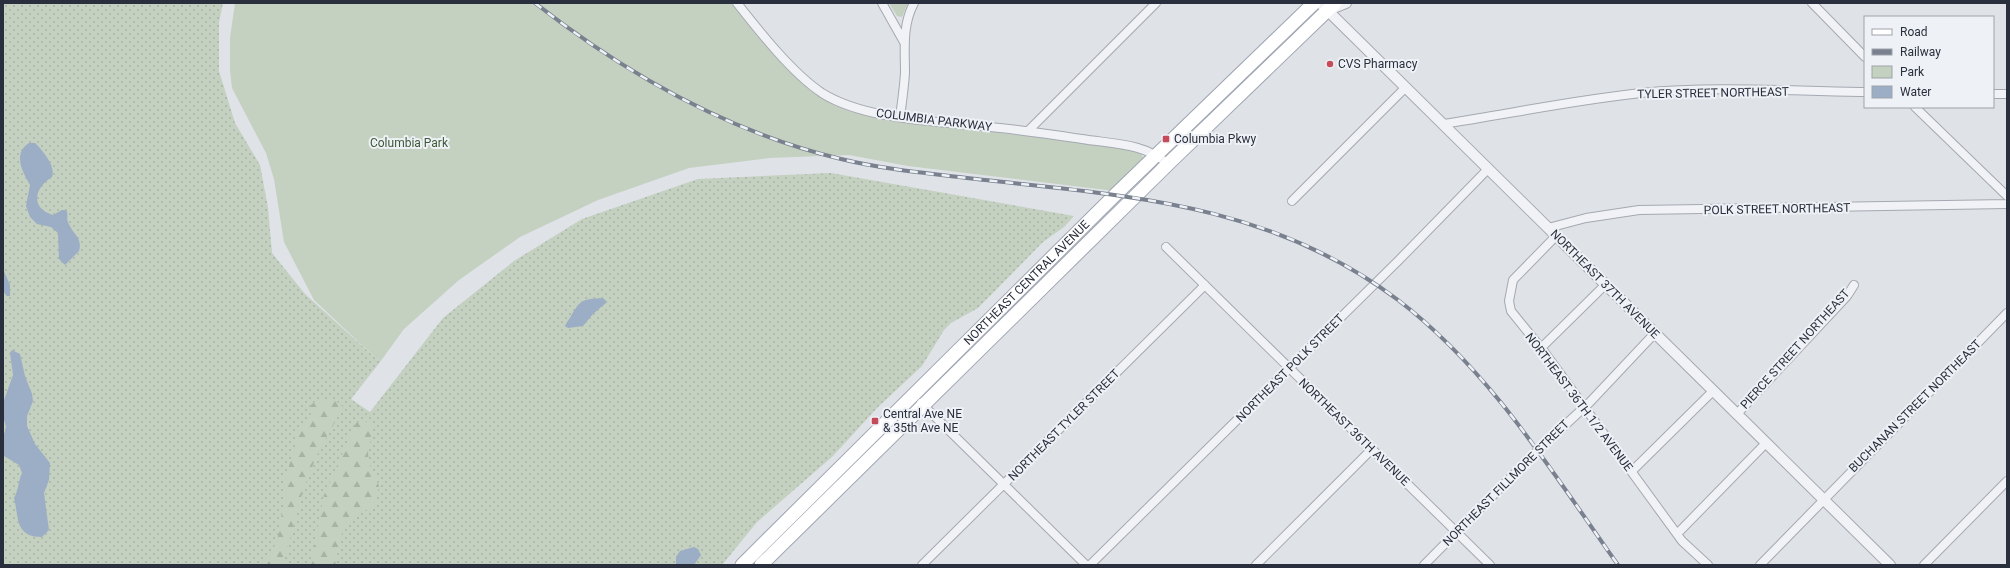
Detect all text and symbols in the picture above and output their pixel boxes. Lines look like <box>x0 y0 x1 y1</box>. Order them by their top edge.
legend <box>1864 16 1994 108</box>
text: Road <box>1900 25 1928 39</box>
text: Railway <box>1900 45 1941 59</box>
place label: CVS Pharmacy <box>1338 57 1418 71</box>
marker: CVS Pharmacy <box>1325 59 1335 69</box>
text: Park <box>1900 65 1925 79</box>
street label: TYLER STREET NORTHEAST <box>1637 85 1789 101</box>
text: Water <box>1900 85 1931 99</box>
street label: COLUMBIA PARKWAY <box>875 106 993 134</box>
place label: Columbia Pkwy <box>1174 132 1257 146</box>
marker: Columbia Pkwy <box>1161 134 1171 144</box>
park label: Columbia Park <box>370 136 449 150</box>
street label: POLK STREET NORTHEAST <box>1704 201 1850 217</box>
street label: NORTHEAST CENTRAL AVENUE <box>961 217 1092 348</box>
street label: NORTHEAST 37TH AVENUE <box>1548 227 1662 341</box>
street label: PIERCE STREET NORTHEAST <box>1737 286 1853 412</box>
street label: NORTHEAST POLK STREET <box>1233 311 1347 425</box>
street label: NORTHEAST 36TH 1/2 AVENUE <box>1522 330 1636 474</box>
street label: BUCHANAN STREET NORTHEAST <box>1846 337 1984 475</box>
street label: NORTHEAST TYLER STREET <box>1005 366 1123 484</box>
street label: NORTHEAST 36TH AVENUE <box>1296 375 1412 489</box>
place label: Central Ave NE & 35th Ave NE <box>883 407 962 435</box>
marker: Central Ave NE & 35th Ave NE <box>870 416 880 426</box>
street label: NORTHEAST FILLMORE STREET <box>1440 417 1572 549</box>

